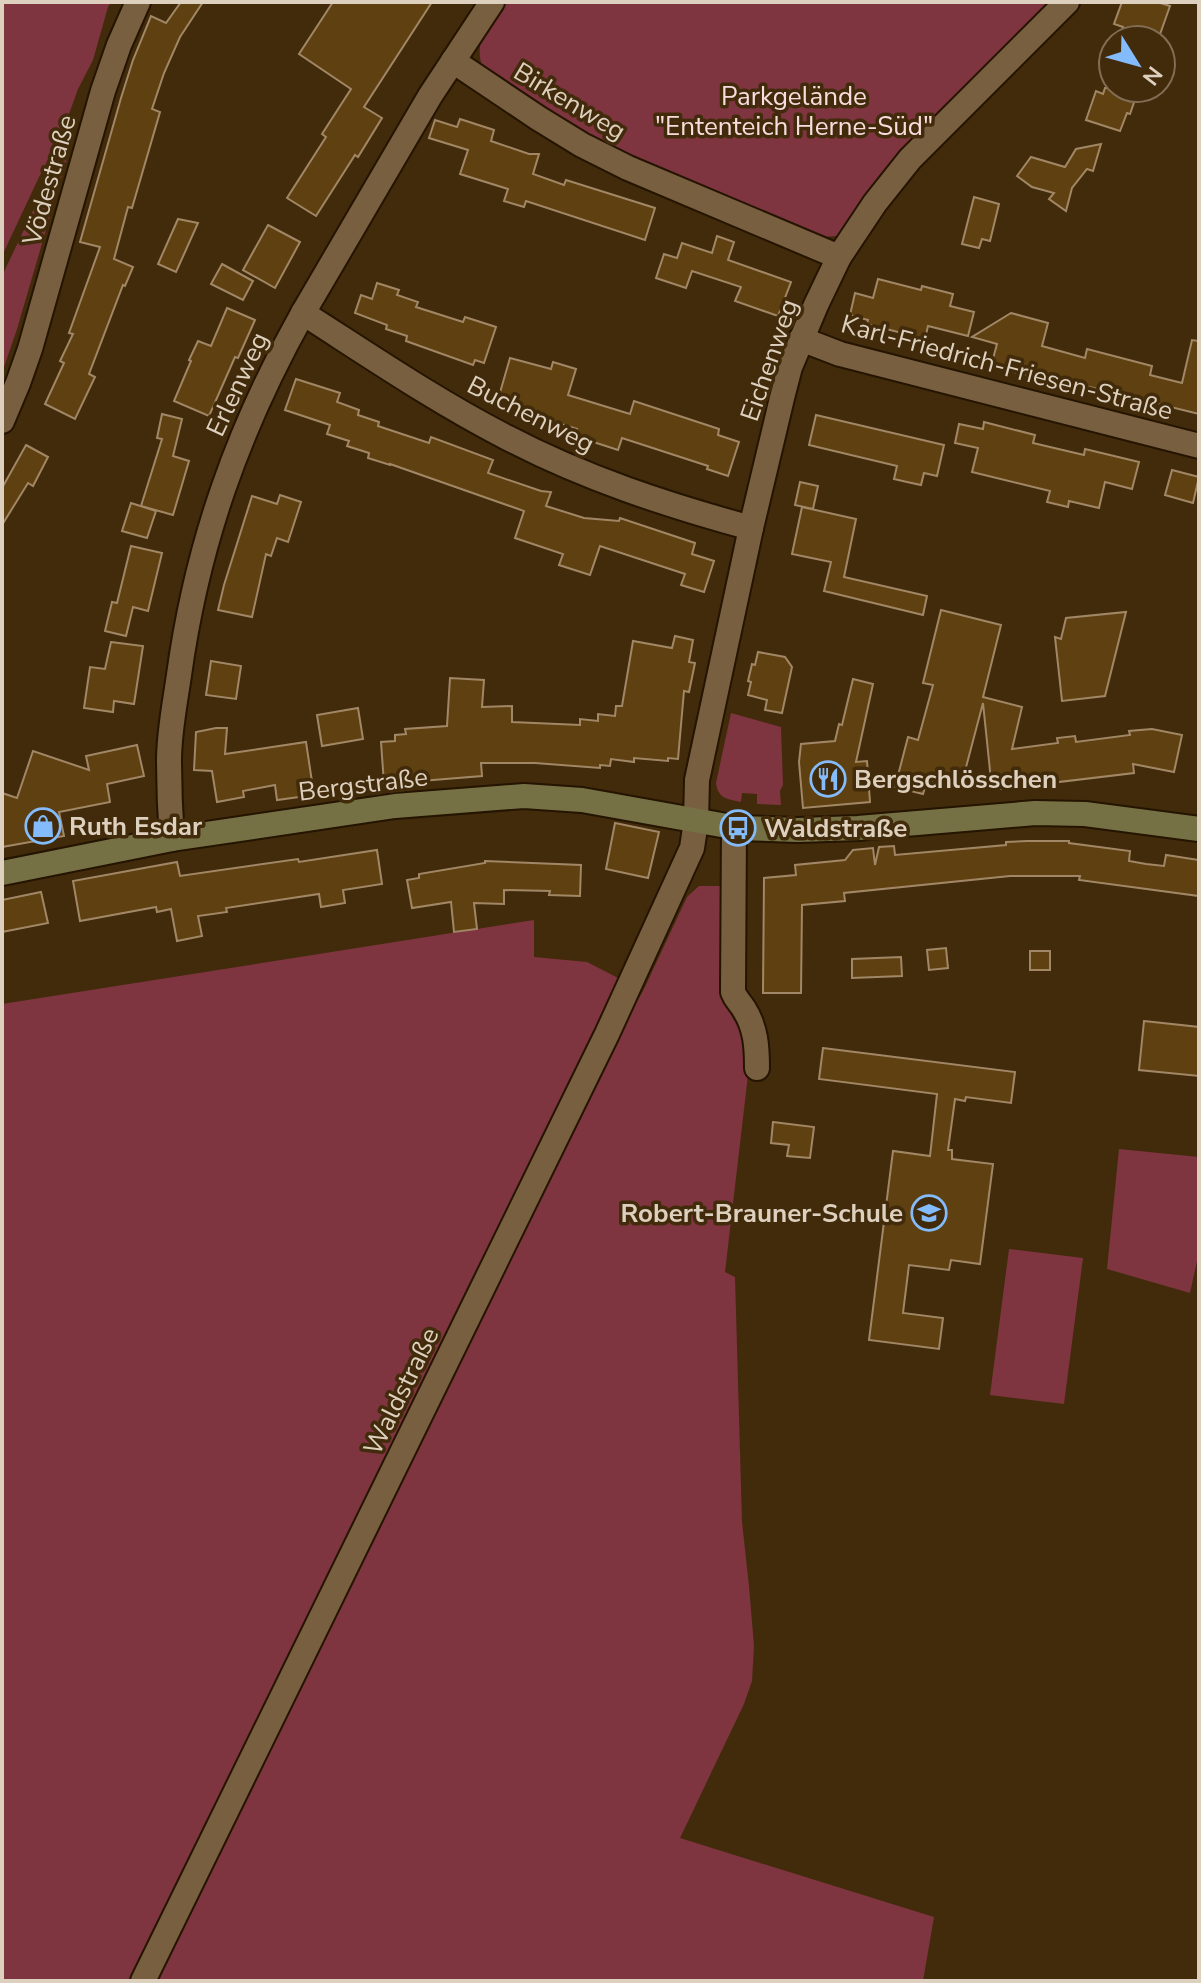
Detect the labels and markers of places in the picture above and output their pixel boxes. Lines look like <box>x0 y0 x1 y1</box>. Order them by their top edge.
restaurant icon: Bergschlösschen <box>809 760 847 798</box>
place label: Bergschlösschen <box>854 762 1057 797</box>
shop icon: Ruth Esdar <box>24 807 62 845</box>
place label: Ruth Esdar <box>69 809 203 844</box>
bus stop icon: Waldstraße <box>719 809 757 847</box>
place label: Waldstraße <box>764 811 907 846</box>
school or university icon: Robert-Brauner-Schule <box>910 1194 948 1232</box>
place label: Robert-Brauner-Schule <box>621 1196 903 1231</box>

